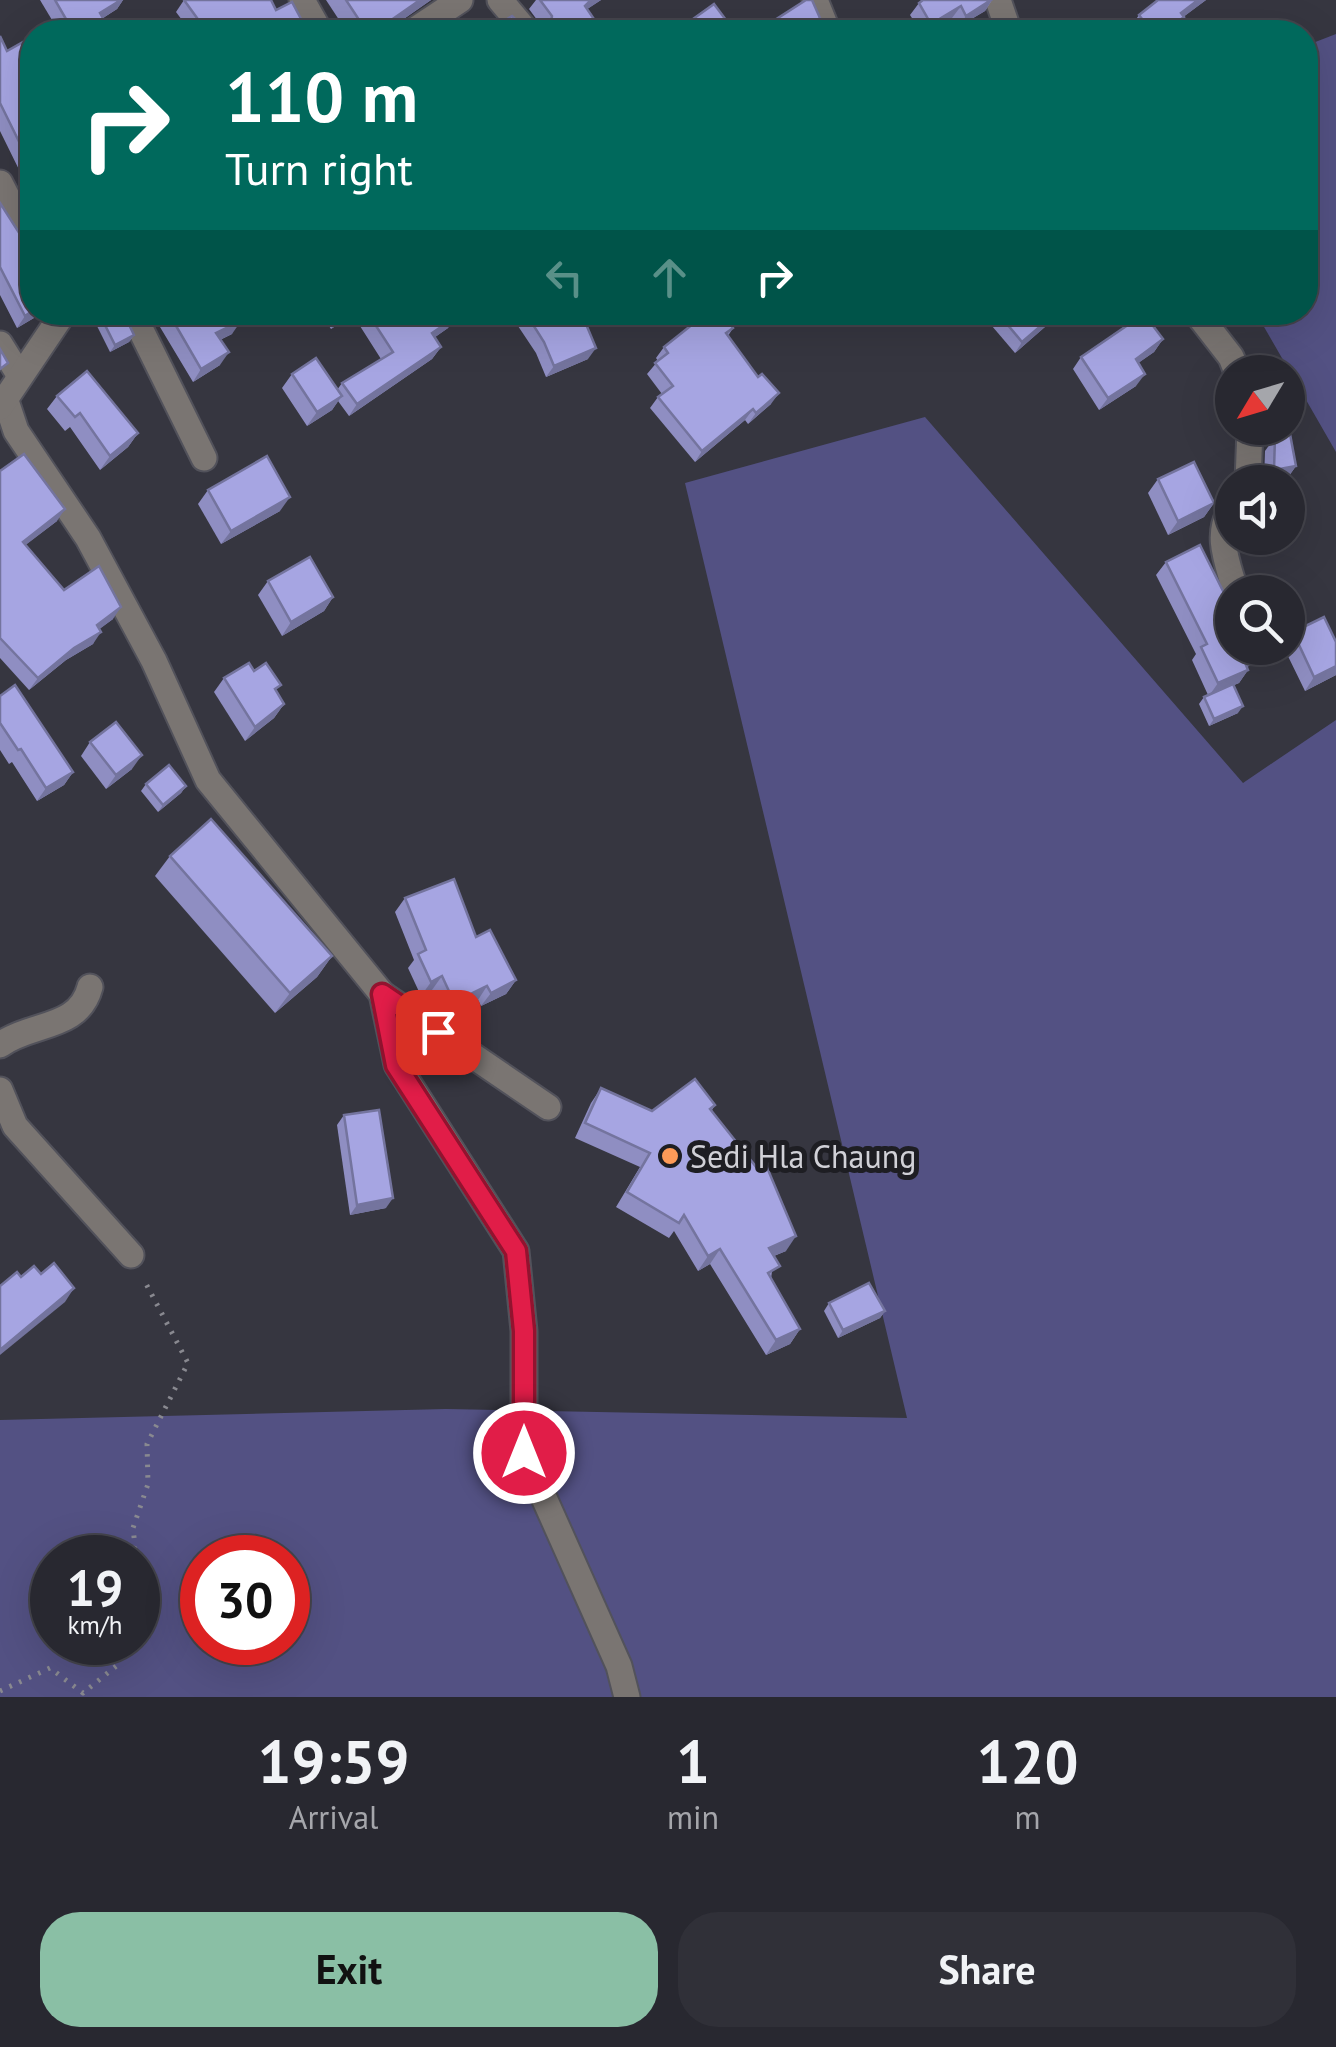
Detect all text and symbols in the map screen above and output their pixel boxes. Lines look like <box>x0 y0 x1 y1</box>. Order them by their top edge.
text: 110 m <box>225 51 418 141</box>
icon: right <box>60 60 190 190</box>
text: Turn right <box>225 139 413 197</box>
icon: left <box>537 250 592 305</box>
icon: ahead <box>642 250 697 305</box>
icon: right <box>747 250 802 305</box>
north arrow <box>1215 355 1305 445</box>
map controls <box>1215 355 1305 665</box>
button: sound <box>1215 465 1305 555</box>
button: search <box>1215 575 1305 665</box>
pin <box>396 990 481 1075</box>
icon: arrive <box>411 1005 466 1060</box>
place label: Sedi Hla Chaung <box>690 1135 916 1177</box>
marker: Sedi Hla Chaung <box>659 1145 681 1167</box>
position arrow <box>472 1401 576 1505</box>
speed limit sign: 30 <box>180 1535 310 1665</box>
text: 19 <box>67 1555 123 1620</box>
text: km/h <box>68 1609 122 1641</box>
text: 19:59 <box>257 1722 410 1800</box>
text: 1 <box>676 1722 710 1800</box>
text: 120 <box>977 1722 1079 1800</box>
text: Arrival <box>289 1796 378 1838</box>
text: min <box>667 1796 719 1838</box>
text: m <box>1015 1796 1041 1838</box>
button: Exit <box>40 1912 658 2027</box>
button: Share <box>678 1912 1296 2027</box>

